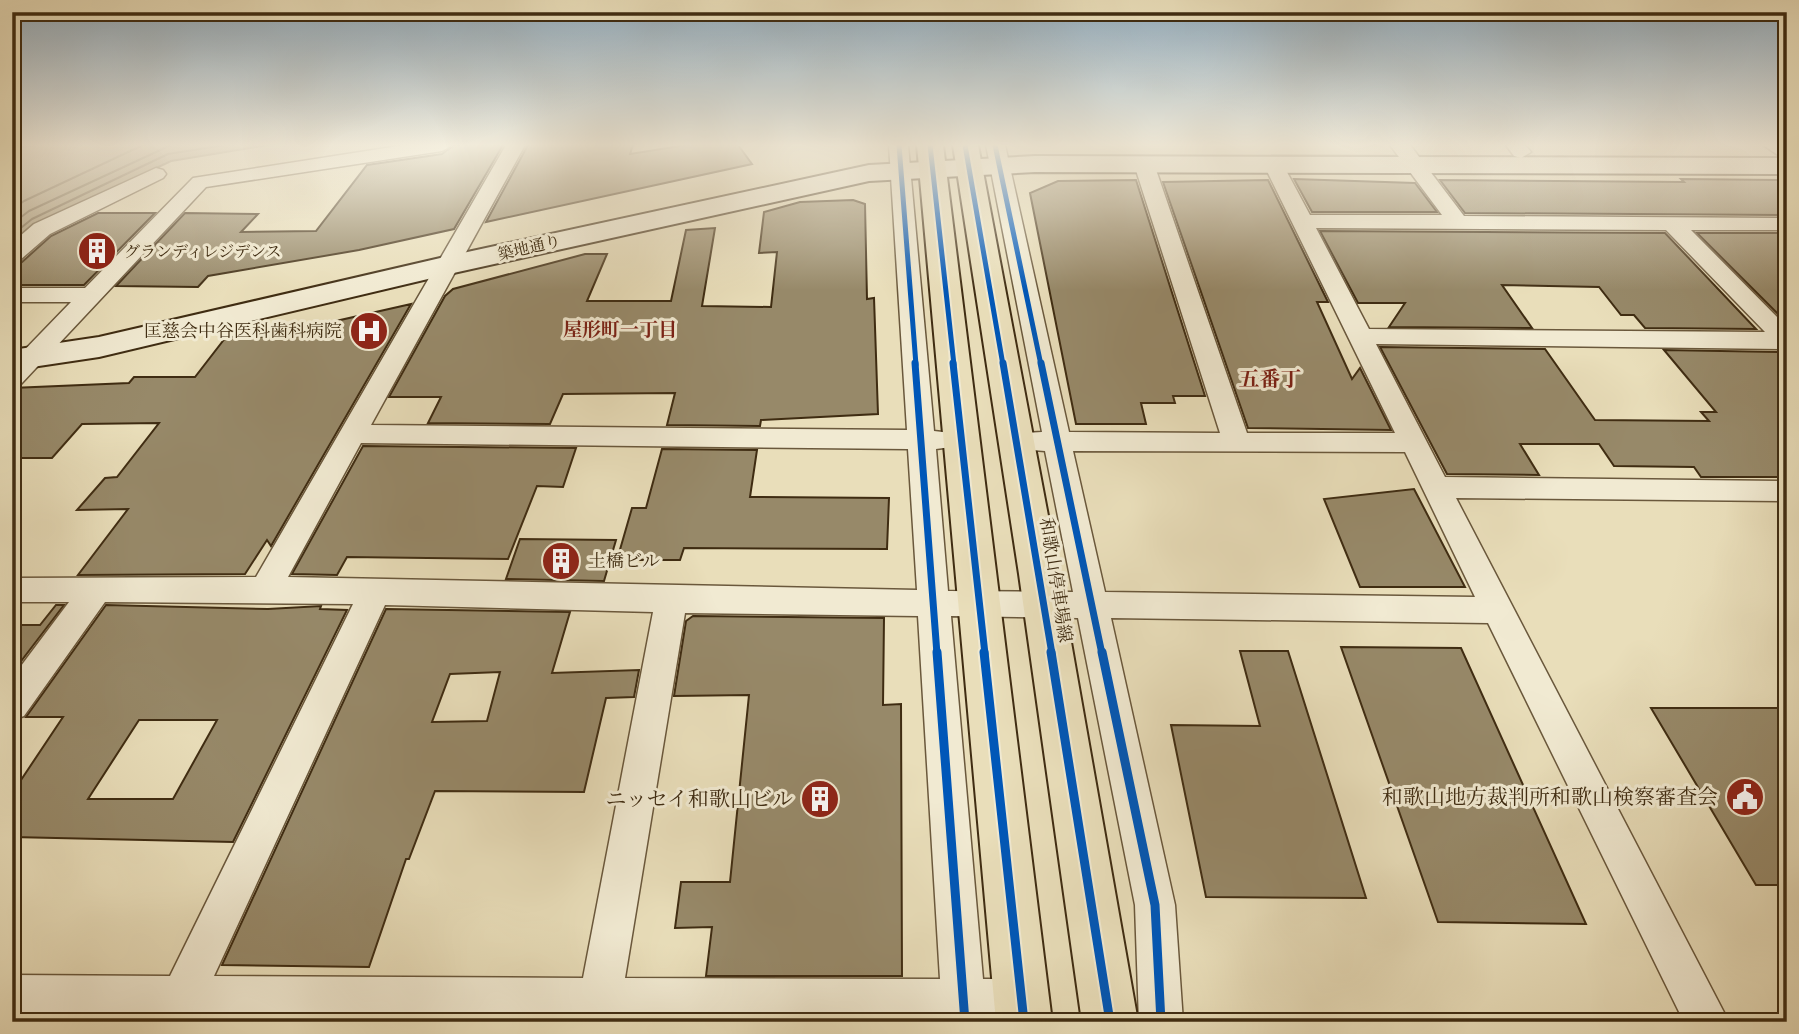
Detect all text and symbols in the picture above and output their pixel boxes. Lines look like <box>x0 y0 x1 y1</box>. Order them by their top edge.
building icon: グランディレジデンス <box>76 230 118 272</box>
street label: 築地通り <box>496 230 562 264</box>
place label: グランディレジデンス <box>124 241 282 261</box>
hospital icon: 匡慈会中谷医科歯科病院 <box>348 310 390 352</box>
district label: 屋形町一丁目 <box>563 318 677 341</box>
place label: 匡慈会中谷医科歯科病院 <box>144 320 342 342</box>
district label: 五番丁 <box>1239 366 1302 391</box>
street label: 和歌山停車場線 <box>1035 516 1077 644</box>
building icon: 土橋ビル <box>540 540 582 582</box>
place label: 土橋ビル <box>588 550 660 572</box>
public building icon: 和歌山地方裁判所和歌山検察審査会 <box>1724 776 1766 818</box>
building icon: ニッセイ和歌山ビル <box>799 778 841 820</box>
place label: 和歌山地方裁判所和歌山検察審査会 <box>1382 784 1718 809</box>
place label: ニッセイ和歌山ビル <box>605 786 793 811</box>

